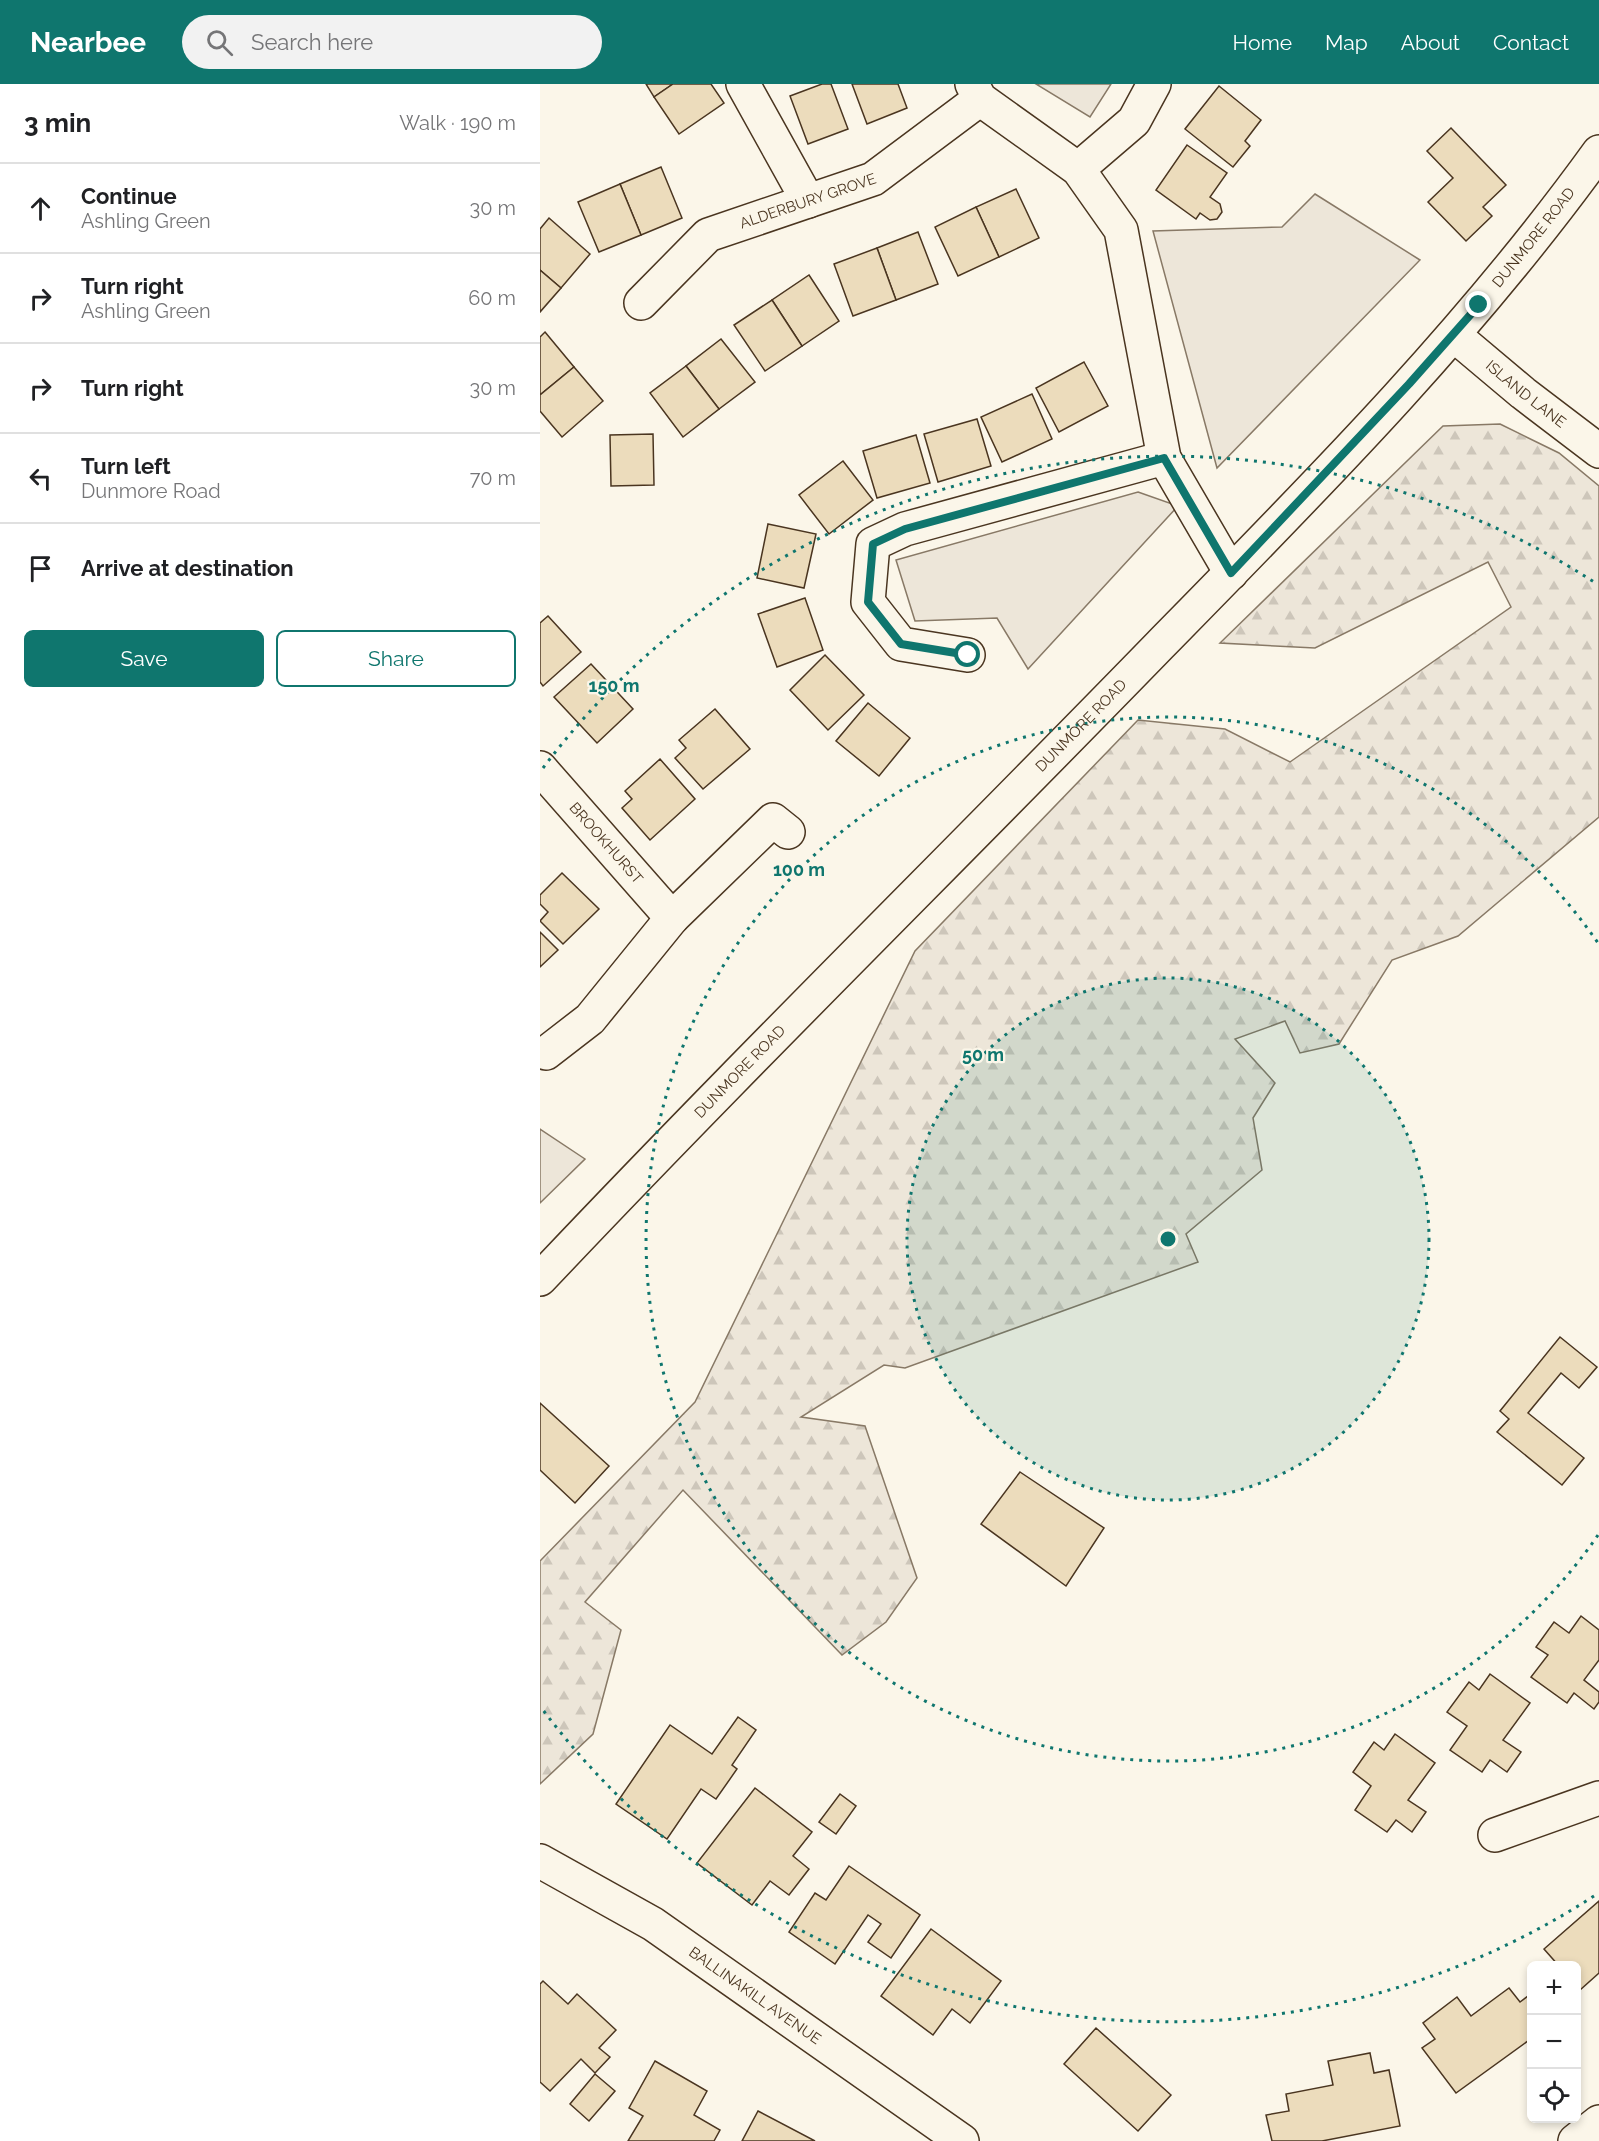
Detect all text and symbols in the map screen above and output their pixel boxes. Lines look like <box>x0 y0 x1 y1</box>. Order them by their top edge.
search box <box>182 15 602 69</box>
text: Nearbee <box>30 26 146 59</box>
icon: search <box>203 26 236 59</box>
text: Search here <box>251 29 373 55</box>
text: Home <box>1233 30 1292 55</box>
text: Map <box>1325 30 1368 55</box>
text: About <box>1401 30 1460 55</box>
text: Contact <box>1493 30 1569 55</box>
text: 3 min <box>24 108 91 138</box>
text: Walk · 190 m <box>399 111 516 135</box>
street label: ALDERBURY GROVE <box>737 170 879 233</box>
text: Continue <box>81 183 177 209</box>
street label: DUNMORE ROAD <box>1488 184 1579 291</box>
icon: ahead <box>24 192 57 225</box>
text: 30 m <box>470 196 516 220</box>
text: Ashling Green <box>81 209 211 233</box>
text: Turn right <box>81 273 184 299</box>
icon: right <box>24 282 57 315</box>
text: 60 m <box>468 286 516 310</box>
route end <box>1465 291 1491 317</box>
text: Ashling Green <box>81 299 211 323</box>
street label: ISLAND LANE <box>1482 357 1569 431</box>
icon: right <box>24 372 57 405</box>
text: Turn right <box>81 375 184 401</box>
text: 30 m <box>470 376 516 400</box>
text: Turn left <box>81 453 171 479</box>
icon: left <box>24 462 57 495</box>
text: 70 m <box>470 466 516 490</box>
text: Dunmore Road <box>81 479 221 503</box>
icon: arrive <box>24 552 57 585</box>
text: Arrive at destination <box>81 555 294 581</box>
button: Save <box>24 630 264 687</box>
button: Share <box>276 630 516 687</box>
route start <box>954 641 980 667</box>
text: 150 m <box>589 675 640 696</box>
street label: DUNMORE ROAD <box>1032 675 1131 776</box>
street label: BROOKHURST <box>565 799 647 887</box>
text: 100 m <box>773 859 825 880</box>
street label: DUNMORE ROAD <box>691 1021 789 1122</box>
text: 50 m <box>962 1044 1004 1065</box>
centre of rings <box>1158 1229 1178 1249</box>
street label: BALLINAKILL AVENUE <box>685 1943 825 2048</box>
map controls <box>1527 1961 1581 2123</box>
button: + <box>1527 1961 1581 2015</box>
button: − <box>1527 2015 1581 2069</box>
button: locate <box>1527 2069 1581 2123</box>

